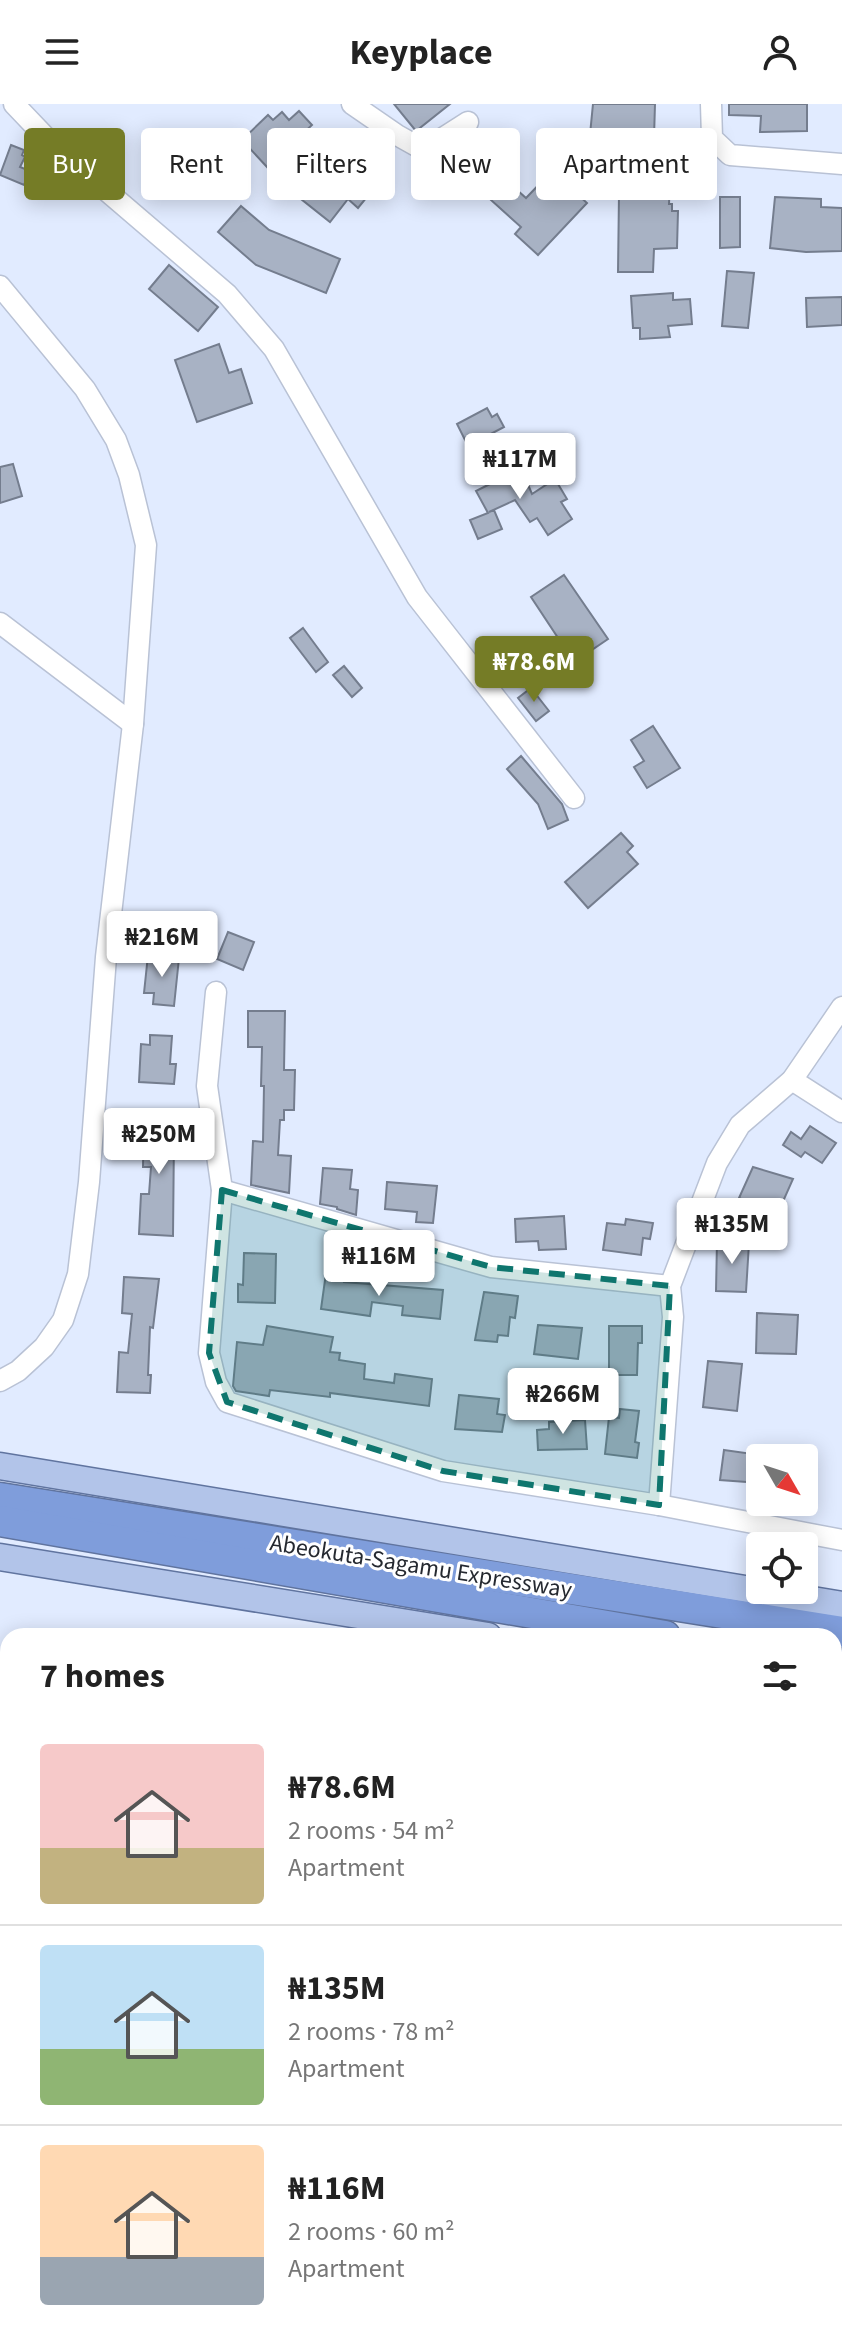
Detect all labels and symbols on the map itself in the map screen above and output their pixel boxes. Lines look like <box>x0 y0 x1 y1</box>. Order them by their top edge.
pin: ₦117M <box>464 433 576 501</box>
pin: ₦78.6M <box>469 636 599 704</box>
pin: ₦216M <box>106 911 218 979</box>
pin: ₦250M <box>103 1108 215 1176</box>
pin: ₦135M <box>676 1198 788 1266</box>
pin: ₦116M <box>323 1230 435 1298</box>
pin: ₦266M <box>507 1368 619 1436</box>
north arrow <box>746 1444 818 1516</box>
street label: Abeokuta-Sagamu Expressway <box>267 1525 574 1608</box>

